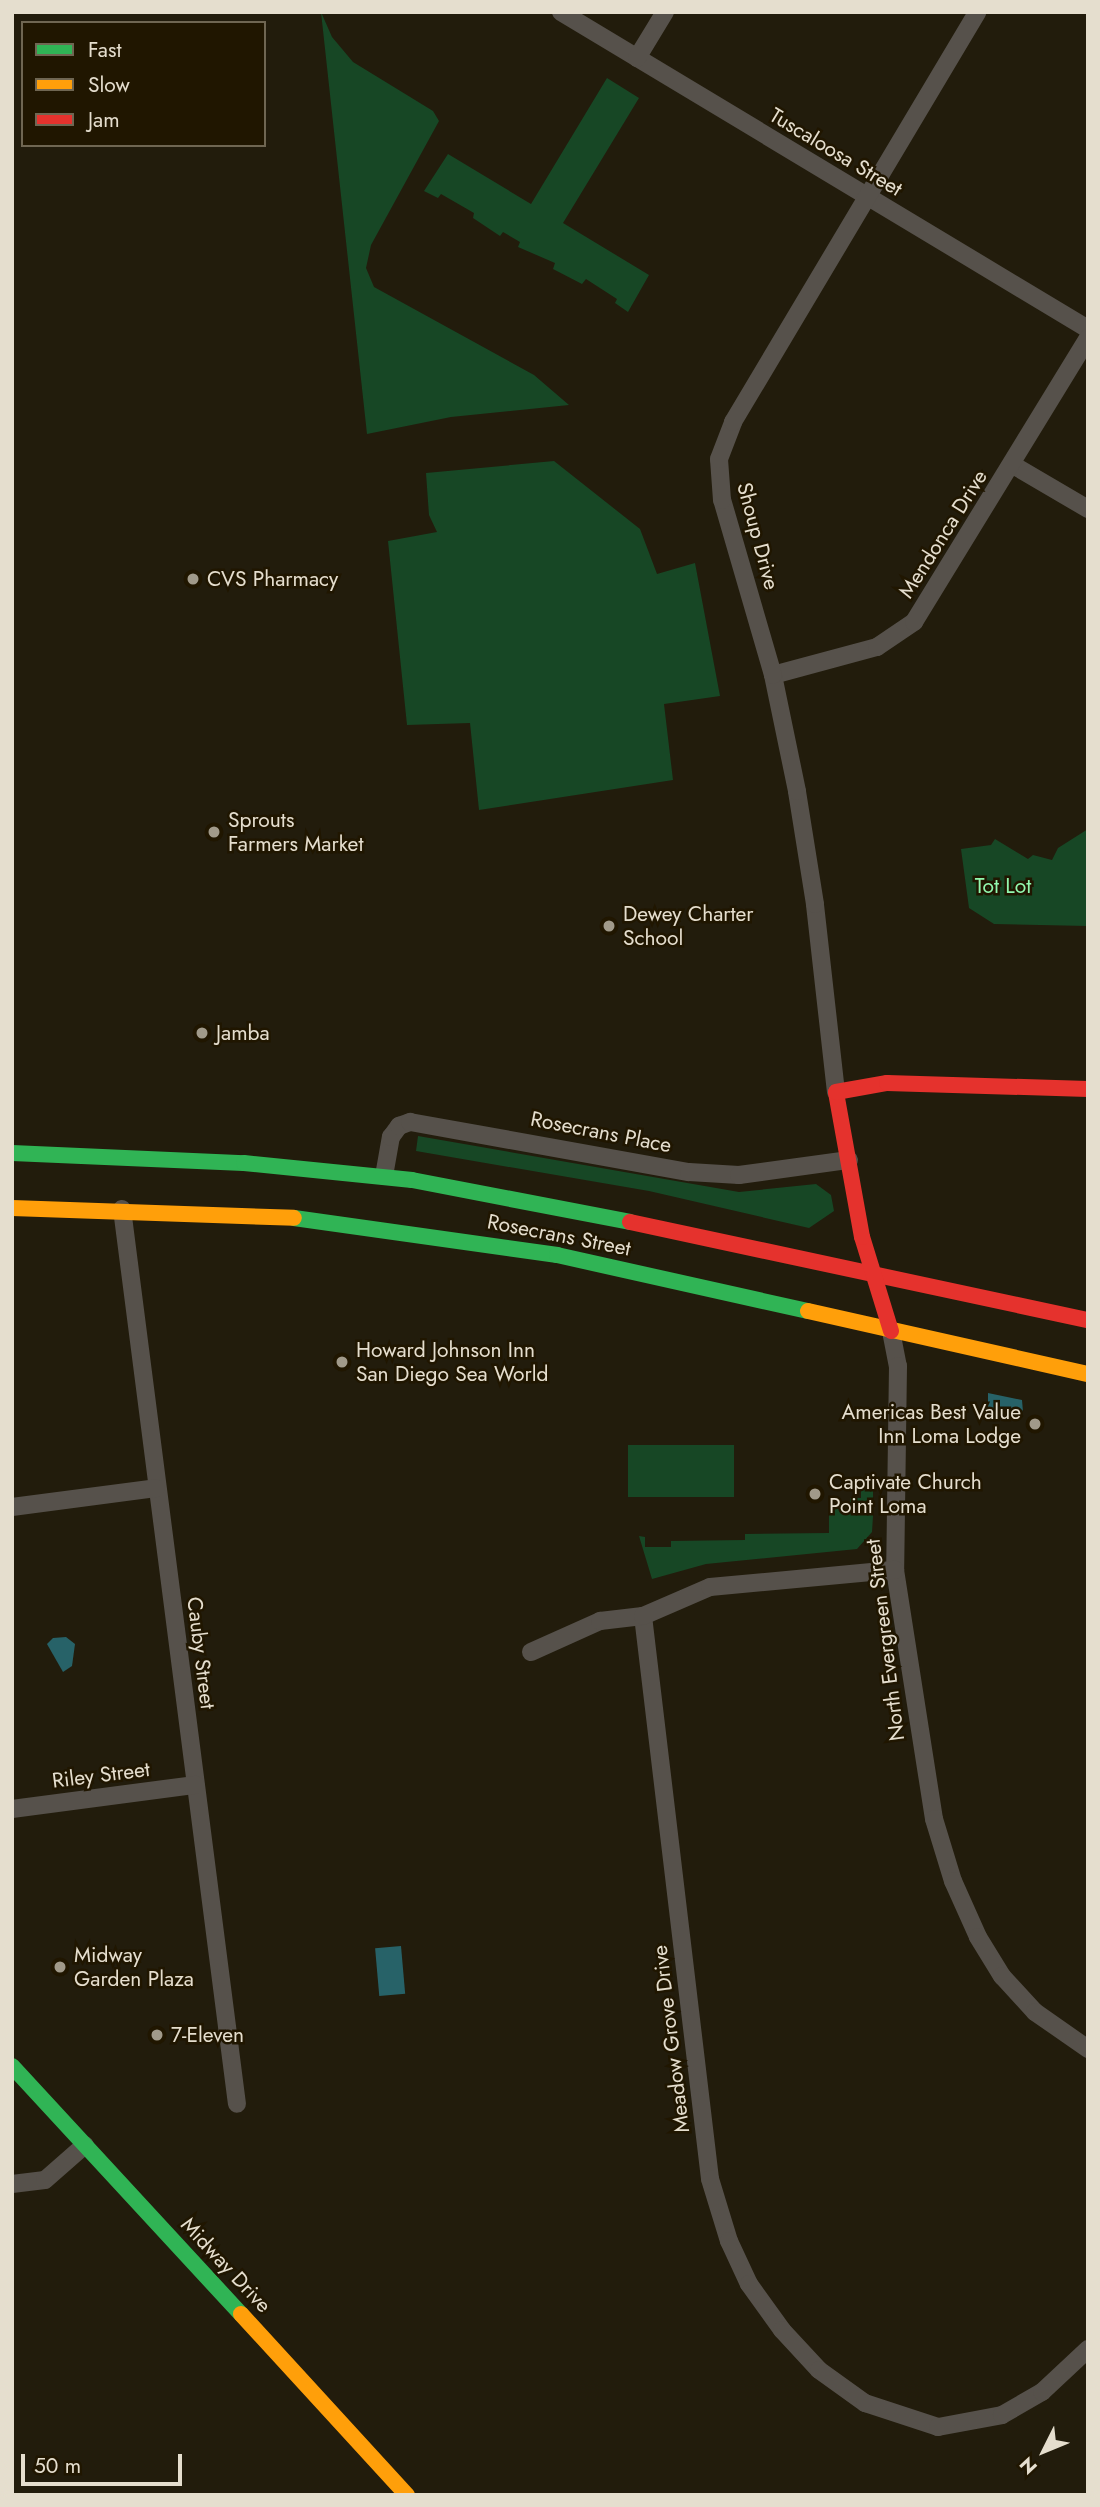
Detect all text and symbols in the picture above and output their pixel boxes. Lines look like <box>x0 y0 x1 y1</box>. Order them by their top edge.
legend <box>21 21 266 147</box>
text: Fast <box>88 35 121 65</box>
text: Slow <box>88 70 130 100</box>
street label: Tuscaloosa Street <box>765 102 907 202</box>
text: Jam <box>88 105 120 135</box>
street label: Mendonca Drive <box>894 465 992 603</box>
street label: Shoup Drive <box>732 480 784 592</box>
place label: CVS Pharmacy <box>207 566 338 592</box>
marker: CVS Pharmacy <box>185 571 201 587</box>
place label: Sprouts Farmers Market <box>228 807 363 857</box>
marker: Sprouts Farmers Market <box>206 824 222 840</box>
park label: Tot Lot <box>975 873 1031 899</box>
place label: Dewey Charter School <box>623 901 754 951</box>
marker: Dewey Charter School <box>601 918 617 934</box>
place label: Jamba <box>216 1020 270 1046</box>
marker: Jamba <box>194 1025 210 1041</box>
street label: Rosecrans Place <box>528 1106 674 1158</box>
street label: Rosecrans Street <box>485 1209 633 1261</box>
place label: Howard Johnson Inn San Diego Sea World <box>356 1337 549 1387</box>
marker: Howard Johnson Inn San Diego Sea World <box>334 1354 350 1370</box>
place label: Americas Best Value Inn Loma Lodge <box>842 1399 1021 1449</box>
marker: Americas Best Value Inn Loma Lodge <box>1027 1416 1043 1432</box>
place label: Captivate Church Point Loma <box>829 1469 982 1519</box>
marker: Captivate Church Point Loma <box>807 1486 823 1502</box>
street label: North Evergreen Street <box>860 1538 910 1742</box>
street label: Cauby Street <box>182 1595 220 1711</box>
street label: Riley Street <box>51 1757 151 1793</box>
place label: Midway Garden Plaza <box>74 1942 194 1992</box>
street label: Meadow Grove Drive <box>647 1944 695 2134</box>
marker: Midway Garden Plaza <box>52 1959 68 1975</box>
place label: 7-Eleven <box>171 2022 244 2048</box>
marker: 7-Eleven <box>149 2027 165 2043</box>
street label: Midway Drive <box>176 2212 276 2318</box>
north arrow <box>1009 2416 1079 2486</box>
scale bar <box>24 2440 186 2484</box>
text: 50 m <box>34 2451 81 2481</box>
text: N <box>1013 2451 1043 2480</box>

